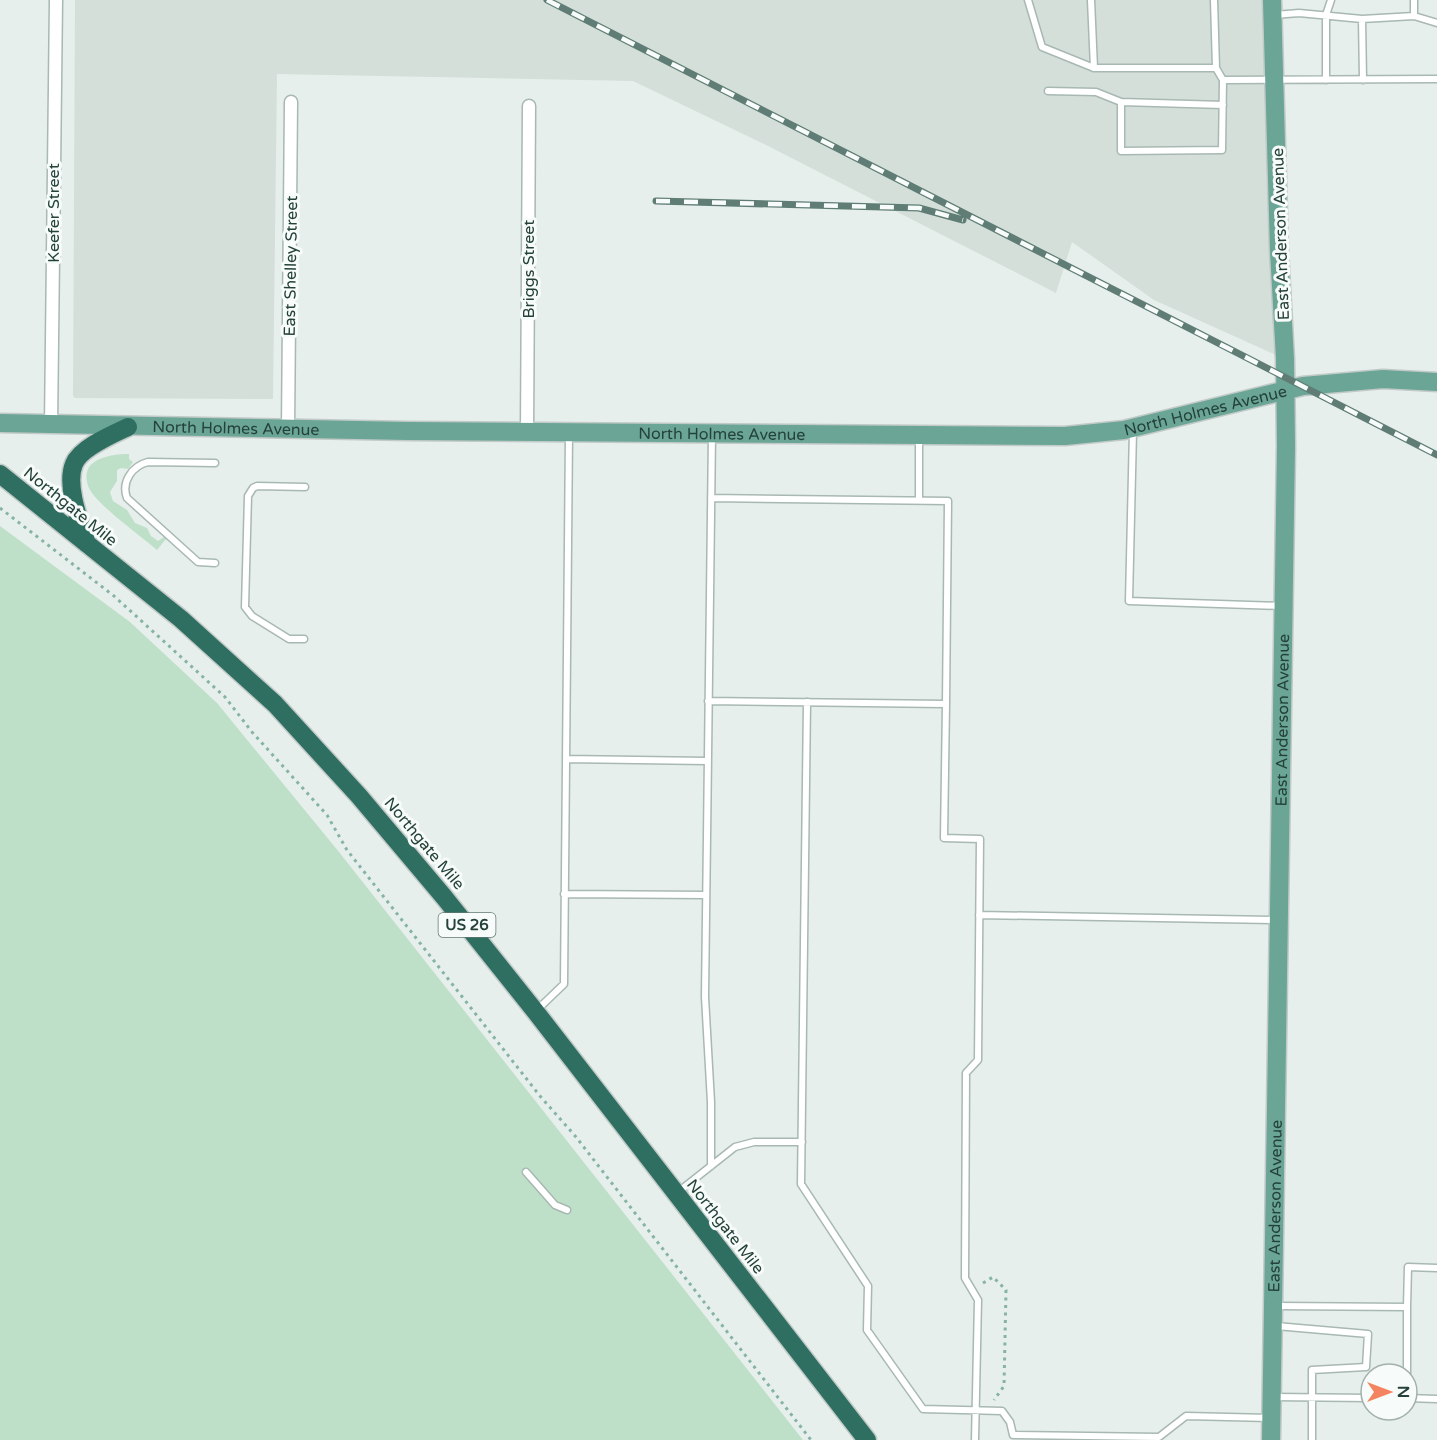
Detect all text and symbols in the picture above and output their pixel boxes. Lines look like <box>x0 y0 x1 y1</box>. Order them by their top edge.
street label: East Anderson Avenue <box>1268 147 1294 320</box>
street label: Keefer Street <box>44 163 64 263</box>
street label: East Shelley Street <box>280 195 302 337</box>
street label: Briggs Street <box>519 220 539 318</box>
street label: North Holmes Avenue <box>1122 381 1289 441</box>
street label: North Holmes Avenue <box>152 417 320 440</box>
street label: North Holmes Avenue <box>638 424 806 445</box>
street label: Northgate Mile <box>19 463 121 551</box>
street label: East Anderson Avenue <box>1272 634 1294 807</box>
street label: Northgate Mile <box>380 793 469 894</box>
road number: US 26 <box>438 913 496 937</box>
street label: East Anderson Avenue <box>1264 1120 1287 1292</box>
street label: Northgate Mile <box>682 1175 768 1278</box>
north arrow <box>1359 1362 1419 1422</box>
text: N <box>1393 1386 1413 1398</box>

